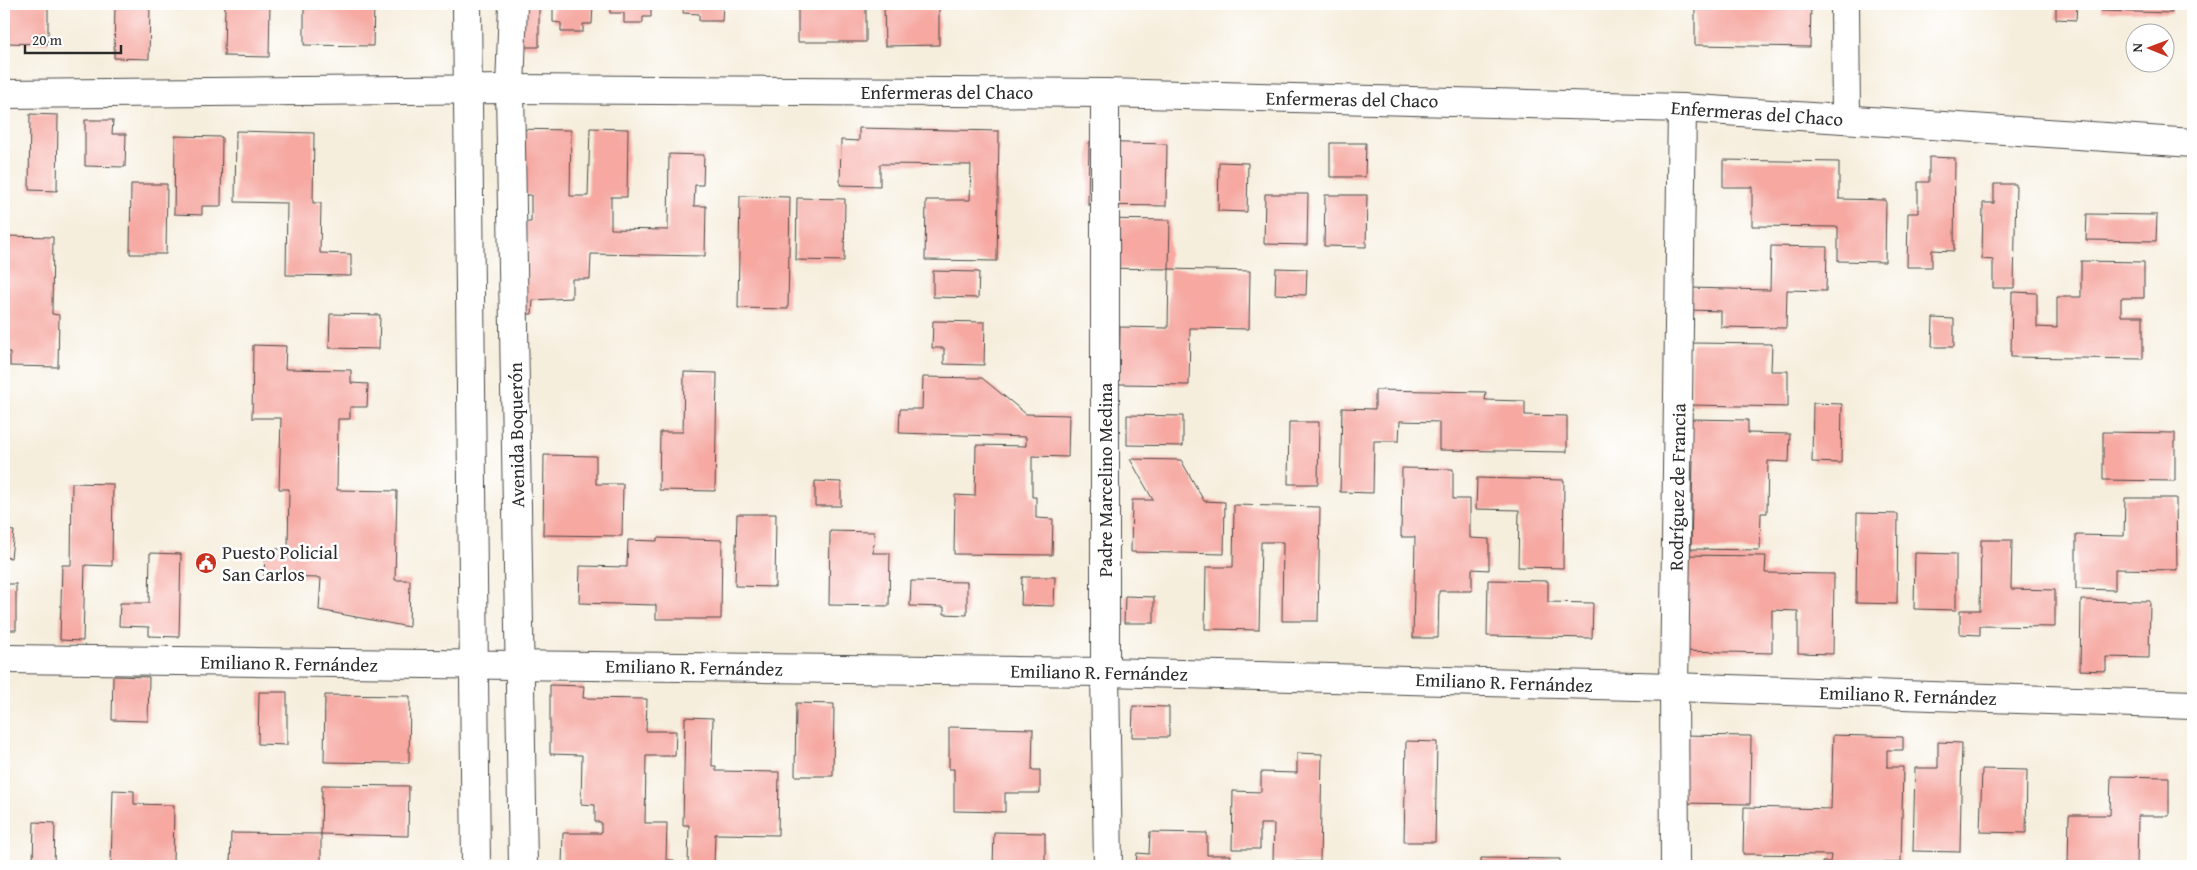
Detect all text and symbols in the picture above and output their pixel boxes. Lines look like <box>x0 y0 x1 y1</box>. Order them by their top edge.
scale bar <box>25 22 121 54</box>
north arrow <box>2124 22 2174 72</box>
text: 20 m <box>32 29 63 50</box>
text: N <box>2127 42 2147 53</box>
street label: Enfermeras del Chaco <box>861 78 1033 106</box>
street label: Enfermeras del Chaco <box>1265 83 1439 115</box>
street label: Enfermeras del Chaco <box>1670 93 1844 133</box>
street label: Avenida Boquerón <box>501 362 531 508</box>
street label: Padre Marcelino Medina <box>1091 383 1119 577</box>
street label: Rodríguez de Francia <box>1662 403 1692 571</box>
place label: Puesto Policial San Carlos <box>222 538 338 588</box>
public building icon: Puesto Policial San Carlos <box>194 551 218 575</box>
street label: Emiliano R. Fernández <box>200 647 378 679</box>
street label: Emiliano R. Fernández <box>605 651 783 683</box>
street label: Emiliano R. Fernández <box>1010 656 1188 688</box>
street label: Emiliano R. Fernández <box>1415 665 1593 699</box>
street label: Emiliano R. Fernández <box>1819 678 1997 712</box>

